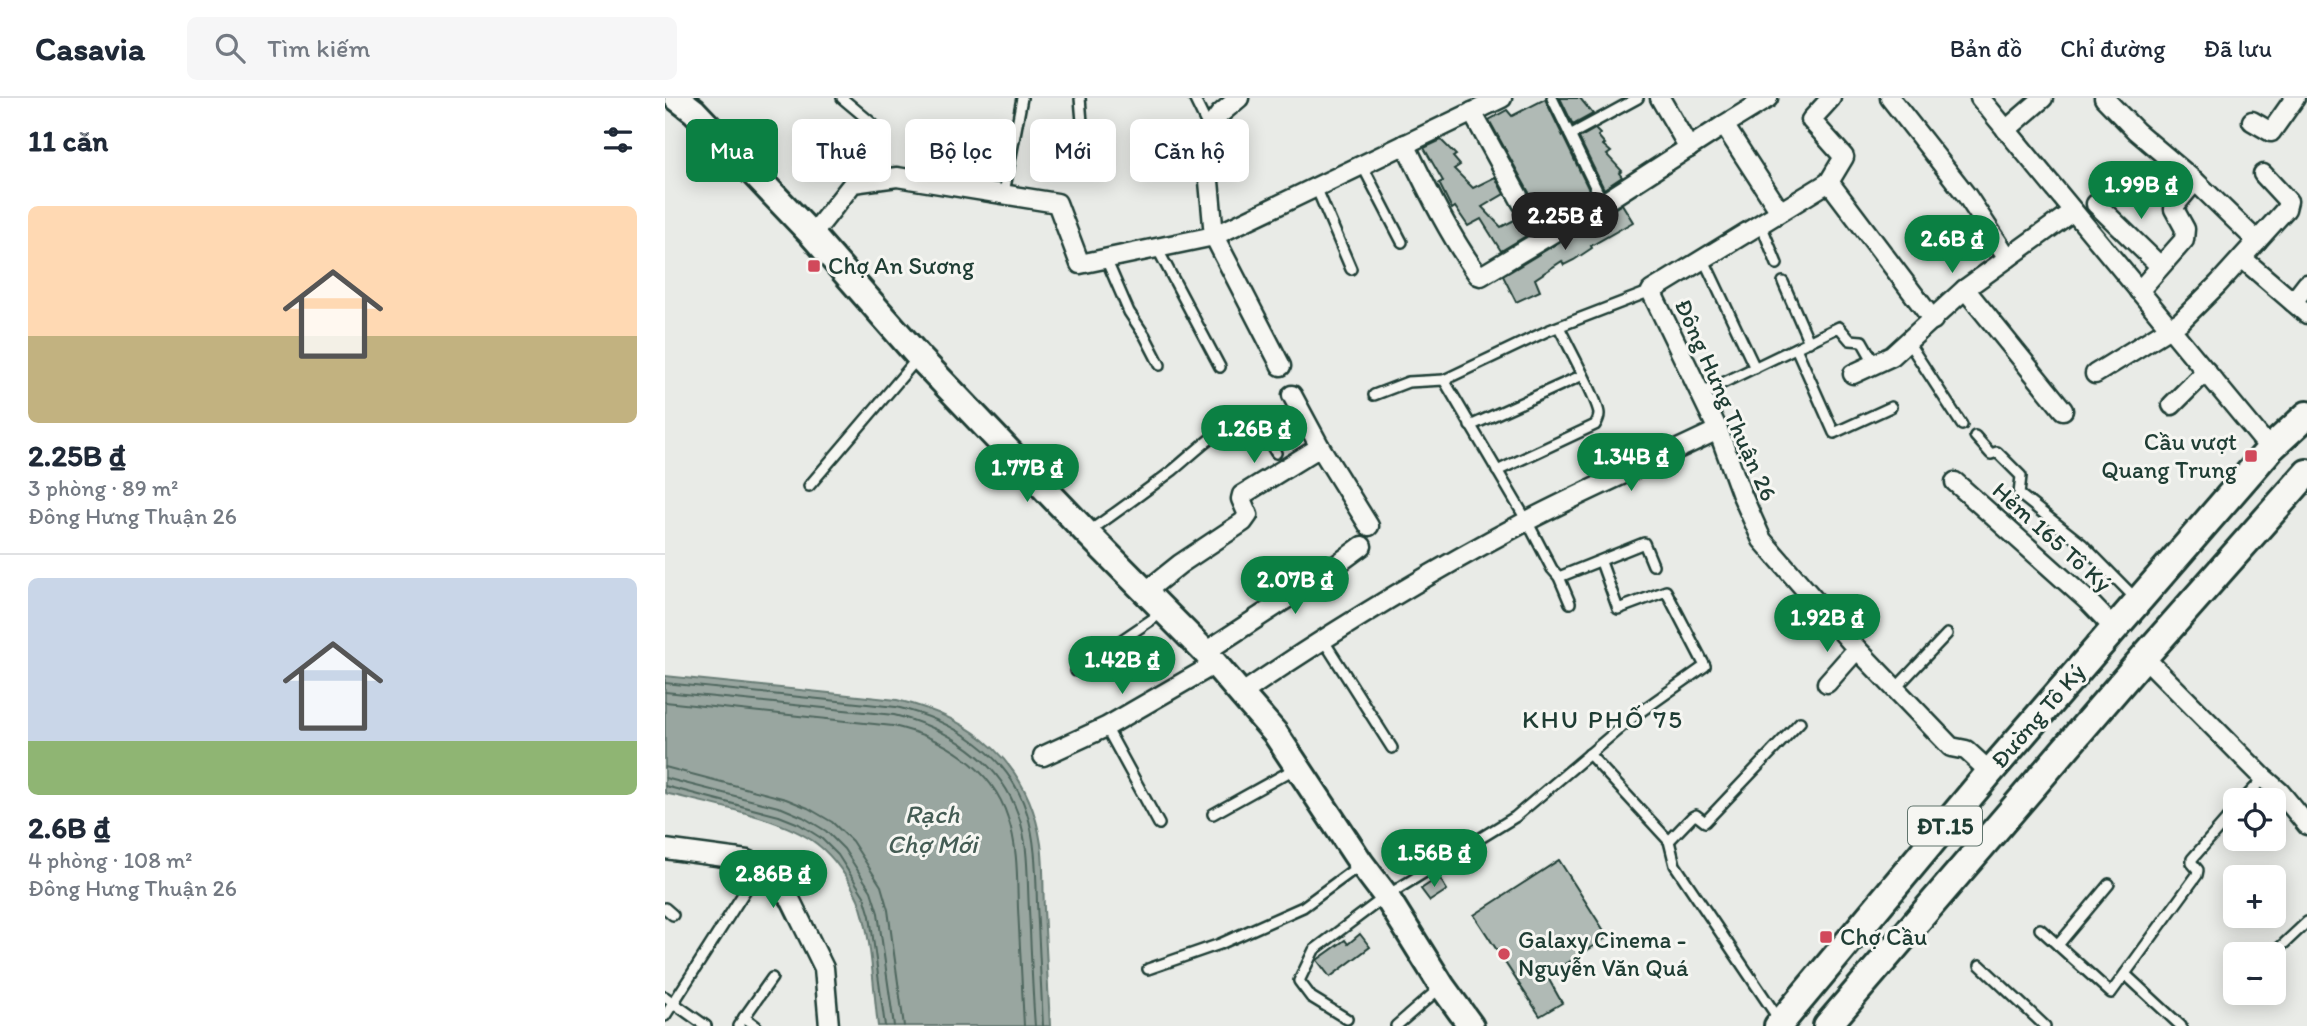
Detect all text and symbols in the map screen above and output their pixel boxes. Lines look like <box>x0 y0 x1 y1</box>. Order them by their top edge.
search box <box>187 17 677 80</box>
text: Casavia <box>35 29 145 68</box>
icon: search <box>211 29 249 67</box>
text: Tìm kiếm <box>267 32 370 64</box>
text: Bản đồ <box>1950 34 2022 63</box>
text: Chỉ đường <box>2060 34 2166 63</box>
text: Đã lưu <box>2204 34 2272 63</box>
chip: Mua <box>686 119 778 182</box>
chip: Thuê <box>792 119 891 182</box>
chip: Bộ lọc <box>905 119 1016 182</box>
chip: Mới <box>1030 119 1116 182</box>
chip: Căn hộ <box>1130 119 1249 182</box>
icon: filters <box>599 121 637 159</box>
text: 11 căn <box>28 122 108 159</box>
pin: 1.99B ₫ <box>2076 162 2206 221</box>
text: 1.99B ₫ <box>2104 170 2178 198</box>
pin: 2.25B ₫ <box>1500 192 1630 252</box>
text: 2.25B ₫ <box>1528 201 1602 229</box>
pin: 2.6B ₫ <box>1895 216 2009 275</box>
text: 2.6B ₫ <box>1921 224 1983 252</box>
icon: home <box>270 251 396 377</box>
place label: Chợ An Sương <box>828 251 975 280</box>
marker: Chợ An Sương <box>806 258 822 274</box>
street label: Đông Hưng Thuận 26 <box>1669 294 1784 505</box>
pin: 1.26B ₫ <box>1189 406 1319 465</box>
text: 1.26B ₫ <box>1217 414 1291 442</box>
place label: Cầu vượt Quang Trung <box>2101 427 2238 484</box>
pin: 1.34B ₫ <box>1566 434 1696 493</box>
text: 2.25B ₫ <box>28 437 126 474</box>
text: 1.34B ₫ <box>1593 442 1669 470</box>
pin: 1.77B ₫ <box>962 444 1092 504</box>
marker: Cầu vượt Quang Trung <box>2243 448 2259 464</box>
text: 1.77B ₫ <box>991 453 1063 481</box>
text: 3 phòng · 89 m² <box>28 474 178 502</box>
street label: Hẻm 165 Tô Ký <box>1987 475 2118 598</box>
text: Đông Hưng Thuận 26 <box>28 502 237 530</box>
pin: 2.07B ₫ <box>1230 556 1360 616</box>
text: 2.07B ₫ <box>1257 565 1333 593</box>
pin: 1.92B ₫ <box>1762 594 1892 654</box>
text: 1.92B ₫ <box>1790 603 1864 631</box>
icon: home <box>270 623 396 749</box>
pin: 1.42B ₫ <box>1057 636 1187 696</box>
text: 1.42B ₫ <box>1084 645 1160 673</box>
street label: Đường Tô Ký <box>1984 657 2091 774</box>
district label: KHU PHỐ 75 <box>1522 703 1684 735</box>
map controls <box>2223 788 2286 1005</box>
button: locate <box>2223 788 2286 851</box>
water label: Rạch Chợ Mới <box>887 798 980 860</box>
road number: ĐT.15 <box>1908 806 1982 846</box>
text: 2.6B ₫ <box>28 809 110 846</box>
pin: 1.56B ₫ <box>1369 830 1499 889</box>
text: 1.56B ₫ <box>1397 838 1471 866</box>
text: 4 phòng · 108 m² <box>28 846 193 874</box>
pin: 2.86B ₫ <box>708 850 838 910</box>
text: 2.86B ₫ <box>735 859 811 887</box>
button: + <box>2223 865 2286 928</box>
text: Đông Hưng Thuận 26 <box>28 874 237 902</box>
place label: Chợ Cầu <box>1840 922 1927 951</box>
place label: Galaxy Cinema - Nguyễn Văn Quá <box>1518 925 1689 982</box>
marker: Chợ Cầu <box>1818 929 1834 945</box>
button: − <box>2223 942 2286 1005</box>
marker: Galaxy Cinema - Nguyễn Văn Quá <box>1496 946 1512 962</box>

